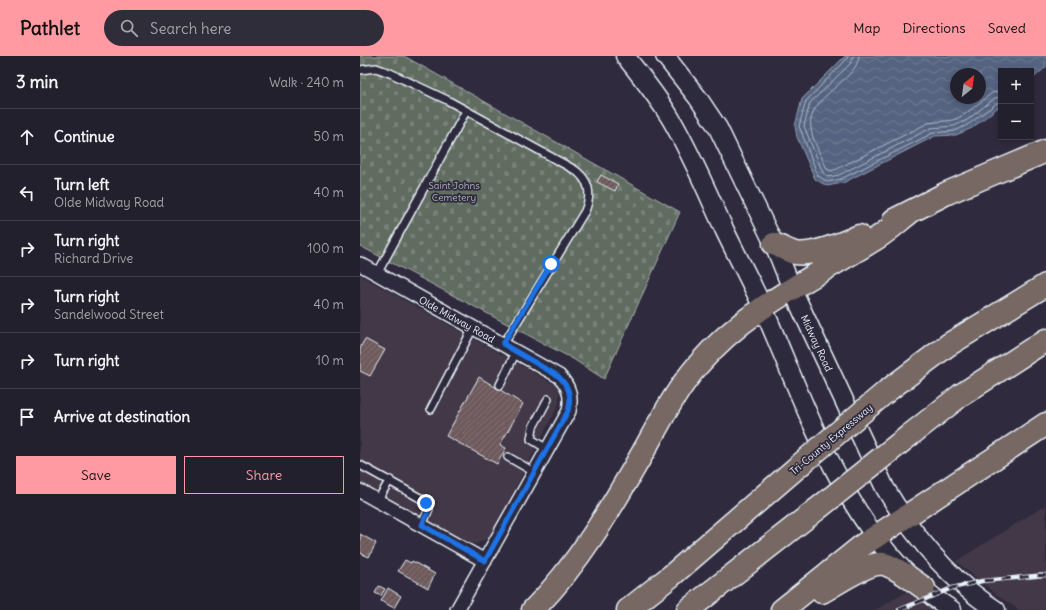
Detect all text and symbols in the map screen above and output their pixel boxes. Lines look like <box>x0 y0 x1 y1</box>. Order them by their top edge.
search box <box>104 10 384 46</box>
text: Pathlet <box>20 16 80 40</box>
icon: search <box>118 17 140 39</box>
text: Search here <box>150 19 231 38</box>
text: Map <box>853 19 880 37</box>
text: Directions <box>902 19 966 37</box>
text: Saved <box>988 19 1026 37</box>
north arrow <box>950 68 986 104</box>
map controls <box>998 68 1034 140</box>
button: + <box>998 68 1034 104</box>
text: 3 min <box>16 71 58 93</box>
text: Walk · 240 m <box>269 74 344 91</box>
button: − <box>998 104 1034 140</box>
icon: ahead <box>16 126 38 148</box>
text: Continue <box>54 127 115 146</box>
text: 50 m <box>313 128 344 145</box>
text: Turn left <box>54 175 109 194</box>
park label: Saint Johns Cemetery <box>428 179 480 204</box>
icon: left <box>16 182 38 204</box>
text: 40 m <box>313 184 344 201</box>
text: Olde Midway Road <box>54 194 164 211</box>
text: Turn right <box>54 231 119 250</box>
icon: right <box>16 238 38 260</box>
text: 100 m <box>307 240 344 257</box>
text: Richard Drive <box>54 250 133 267</box>
route start <box>542 255 560 273</box>
text: Turn right <box>54 287 119 306</box>
street label: Olde Midway Road <box>417 293 497 346</box>
icon: right <box>16 294 38 316</box>
text: 40 m <box>313 296 344 313</box>
text: Sandelwood Street <box>54 306 164 323</box>
street label: Midway Road <box>798 313 835 374</box>
icon: right <box>16 350 38 372</box>
text: Turn right <box>54 351 119 370</box>
text: 10 m <box>316 352 344 369</box>
street label: Tri-County Expressway <box>787 401 875 478</box>
icon: arrive <box>16 406 38 428</box>
text: Arrive at destination <box>54 407 190 426</box>
button: Save <box>16 456 176 494</box>
button: Share <box>184 456 344 494</box>
route end <box>417 494 435 512</box>

